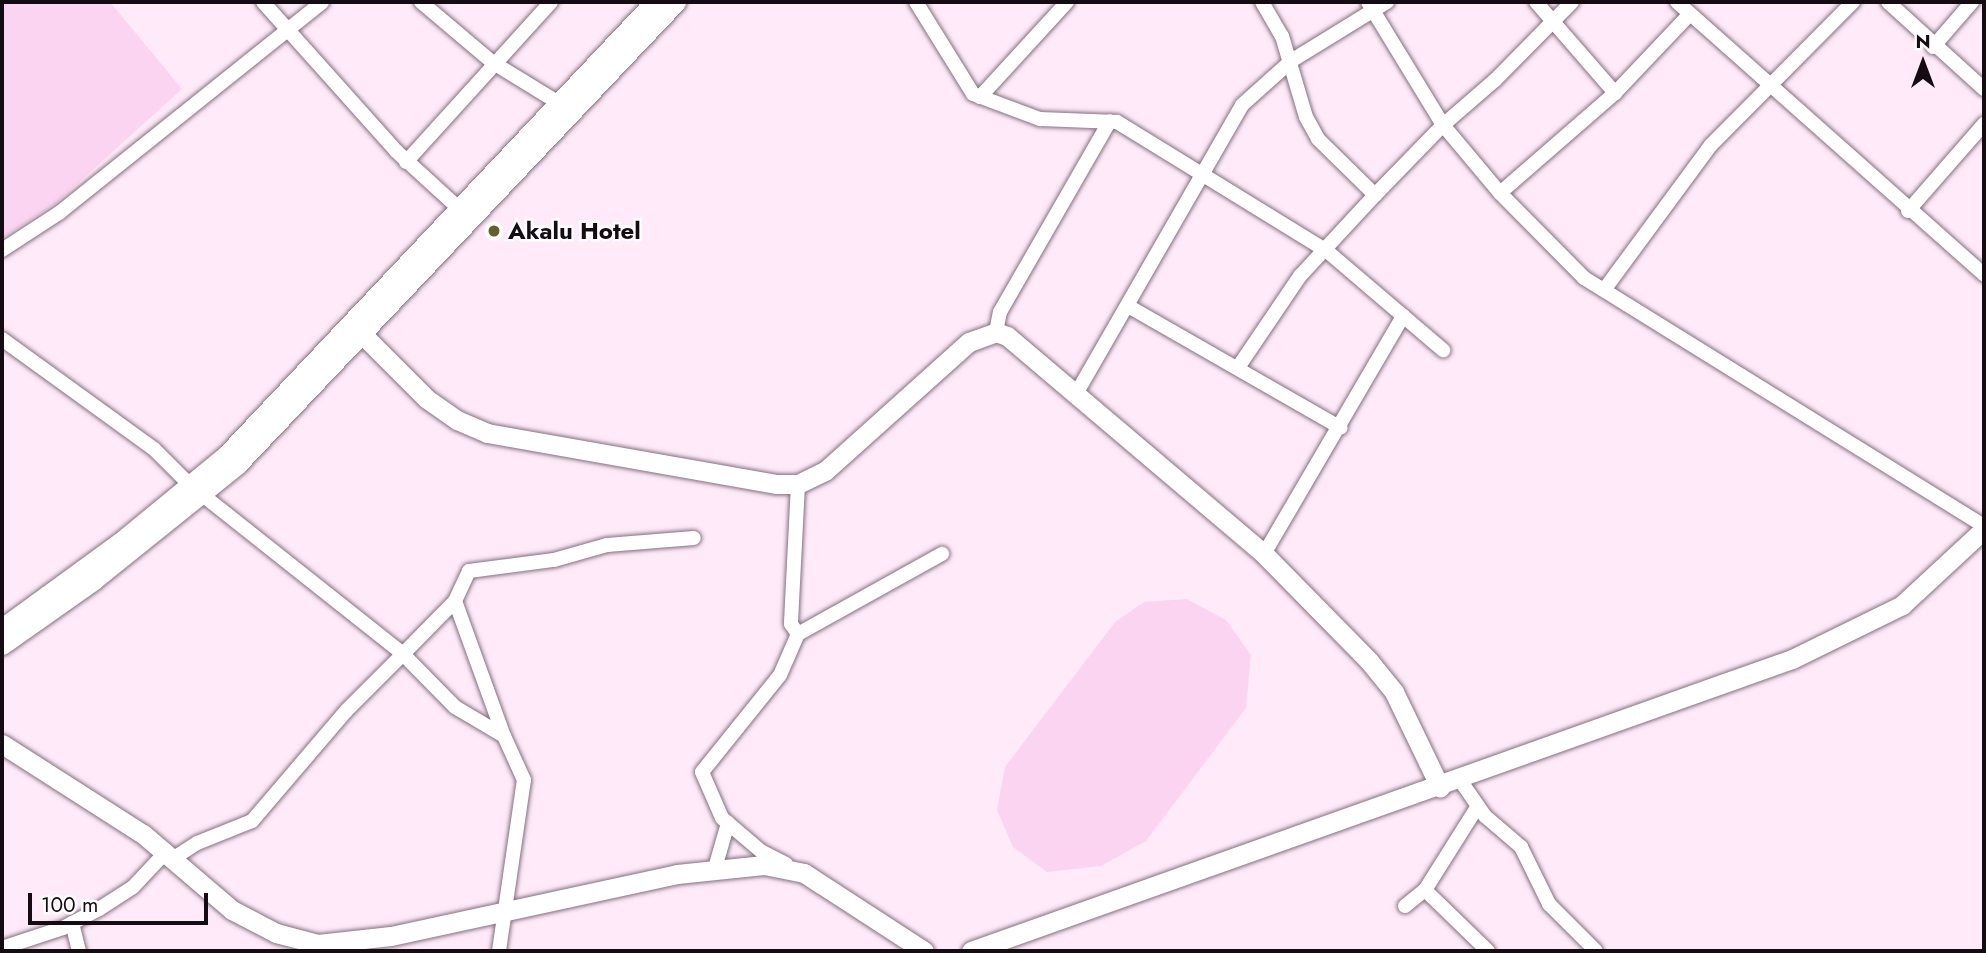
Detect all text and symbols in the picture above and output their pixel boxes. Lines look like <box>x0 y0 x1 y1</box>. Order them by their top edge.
north arrow <box>1888 28 1958 98</box>
text: N <box>1915 28 1931 55</box>
place label: Akalu Hotel <box>508 217 641 245</box>
marker: Akalu Hotel <box>486 223 502 239</box>
scale bar <box>32 880 212 924</box>
text: 100 m <box>41 890 98 920</box>

